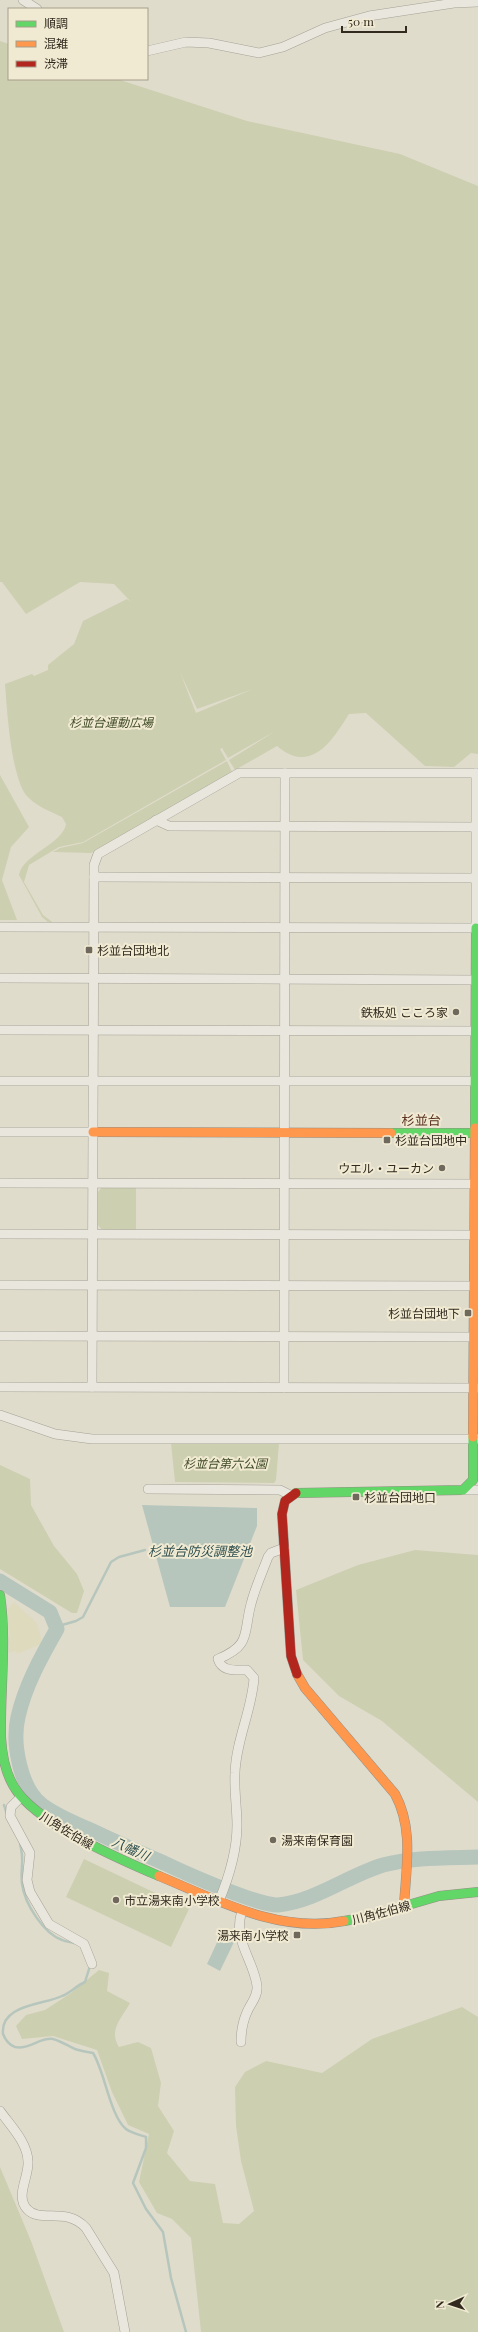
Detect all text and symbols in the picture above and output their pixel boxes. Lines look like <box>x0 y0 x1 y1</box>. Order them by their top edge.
legend <box>8 8 148 80</box>
scale bar <box>342 8 406 34</box>
text: 50 m <box>348 13 374 29</box>
text: 順調 <box>44 15 68 31</box>
text: 混雑 <box>44 35 68 51</box>
text: 渋滞 <box>44 55 68 71</box>
park label: 杉並台運動広場 <box>69 714 155 730</box>
place label: 杉並台団地北 <box>97 942 169 958</box>
marker: 杉並台団地北 <box>84 945 94 955</box>
place label: 鉄板処 こころ家 <box>361 1004 448 1020</box>
marker: 鉄板処 こころ家 <box>451 1007 461 1017</box>
district label: 杉並台 <box>401 1111 441 1128</box>
place label: 杉並台団地中 <box>395 1132 467 1148</box>
marker: 杉並台団地中 <box>382 1135 392 1145</box>
place label: ウエル・ユーカン <box>338 1160 434 1176</box>
marker: ウエル・ユーカン <box>437 1163 447 1173</box>
place label: 杉並台団地下 <box>388 1305 460 1321</box>
marker: 杉並台団地下 <box>463 1308 473 1318</box>
park label: 杉並台第六公園 <box>183 1455 269 1471</box>
place label: 杉並台団地口 <box>364 1489 436 1505</box>
marker: 杉並台団地口 <box>351 1492 361 1502</box>
water label: 杉並台防災調整池 <box>148 1542 254 1559</box>
street label: 川角佐伯線 <box>37 1808 97 1852</box>
water label: 八幡川 <box>110 1832 154 1865</box>
place label: 湯来南保育園 <box>281 1832 353 1848</box>
marker: 湯来南保育園 <box>268 1835 278 1845</box>
place label: 市立湯来南小学校 <box>124 1892 220 1908</box>
marker: 市立湯来南小学校 <box>111 1895 121 1905</box>
street label: 川角佐伯線 <box>350 1897 412 1927</box>
place label: 湯来南小学校 <box>217 1927 289 1943</box>
marker: 湯来南小学校 <box>292 1930 302 1940</box>
north arrow <box>430 2284 470 2324</box>
text: N <box>432 2300 447 2309</box>

